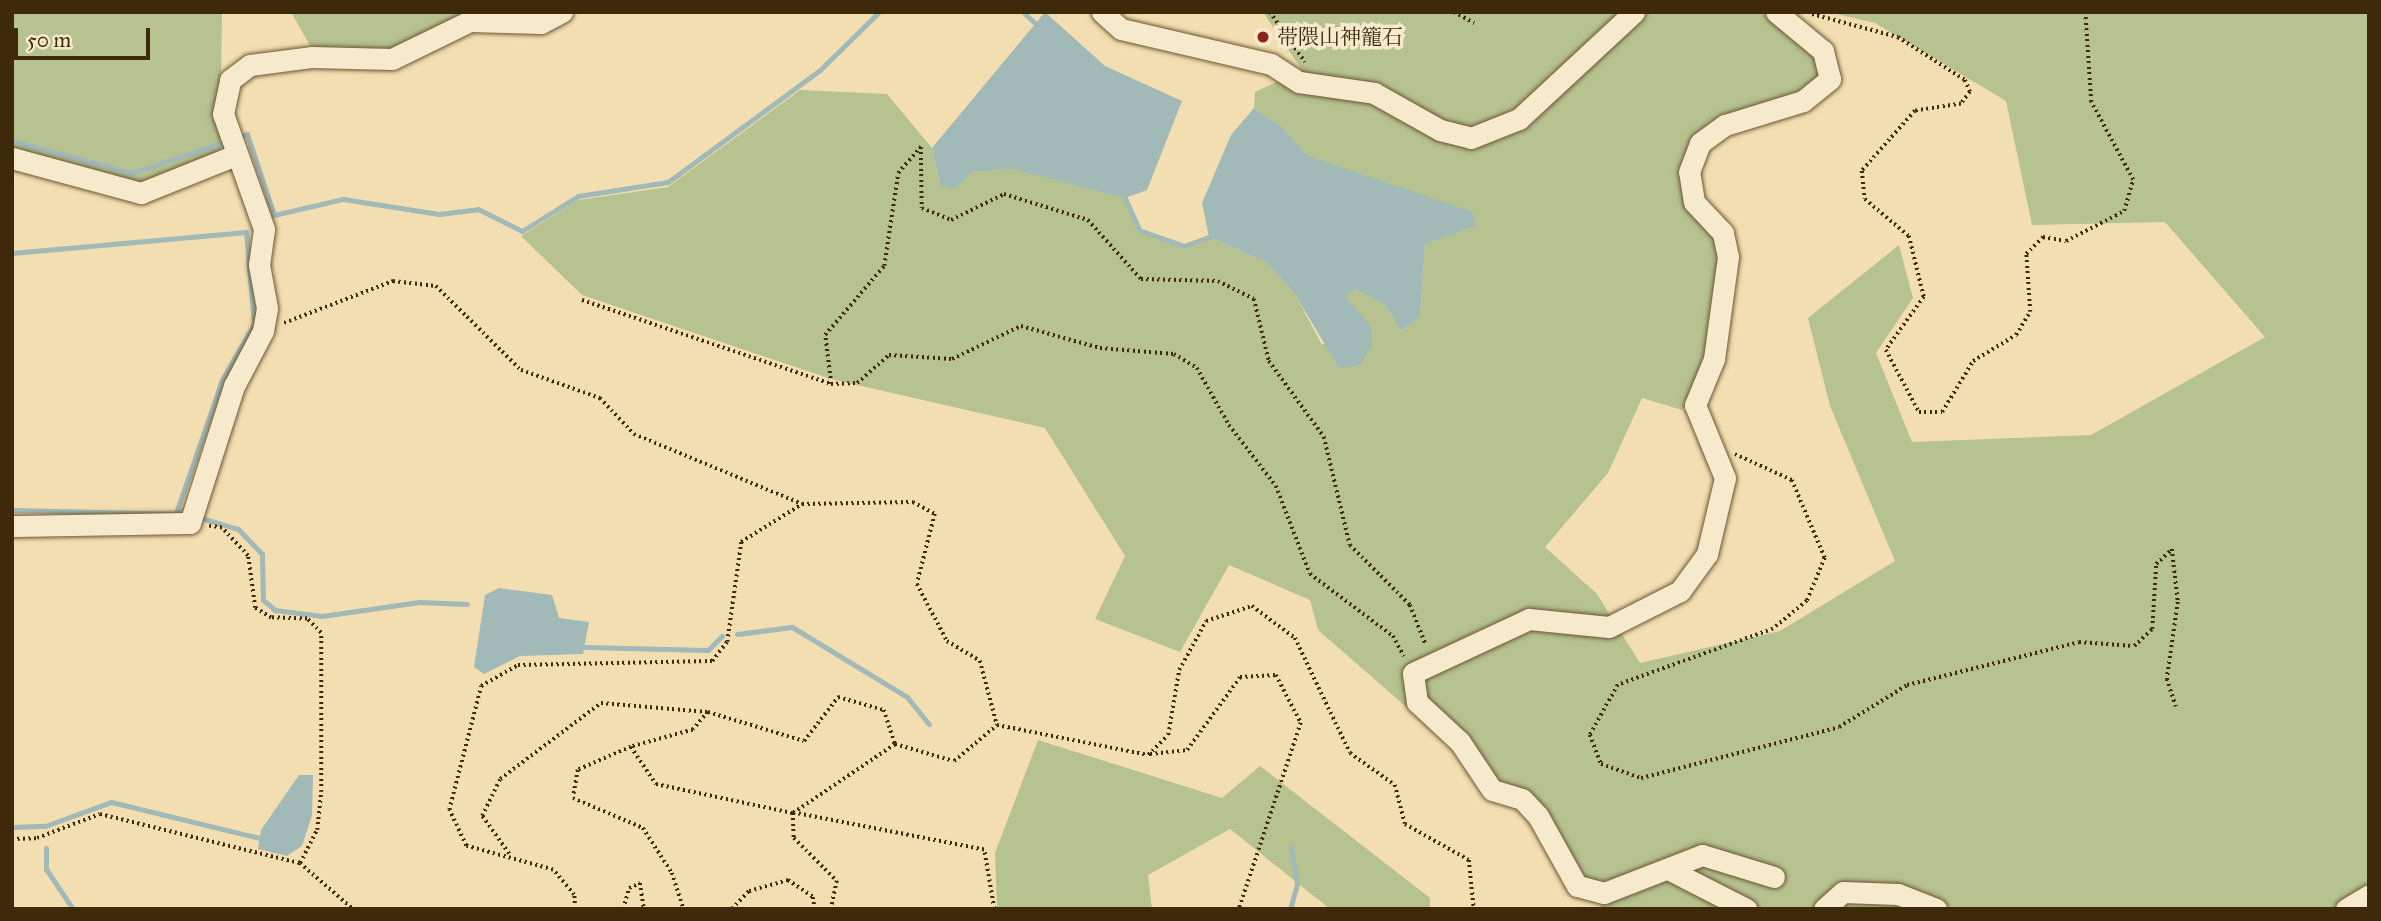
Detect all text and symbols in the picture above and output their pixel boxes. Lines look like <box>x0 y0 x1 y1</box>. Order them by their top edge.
scale bar <box>18 14 154 58</box>
place label: 帯隈山神籠石 <box>1277 24 1403 50</box>
text: 50 m <box>27 27 71 53</box>
marker: 帯隈山神籠石 <box>1255 29 1271 45</box>

